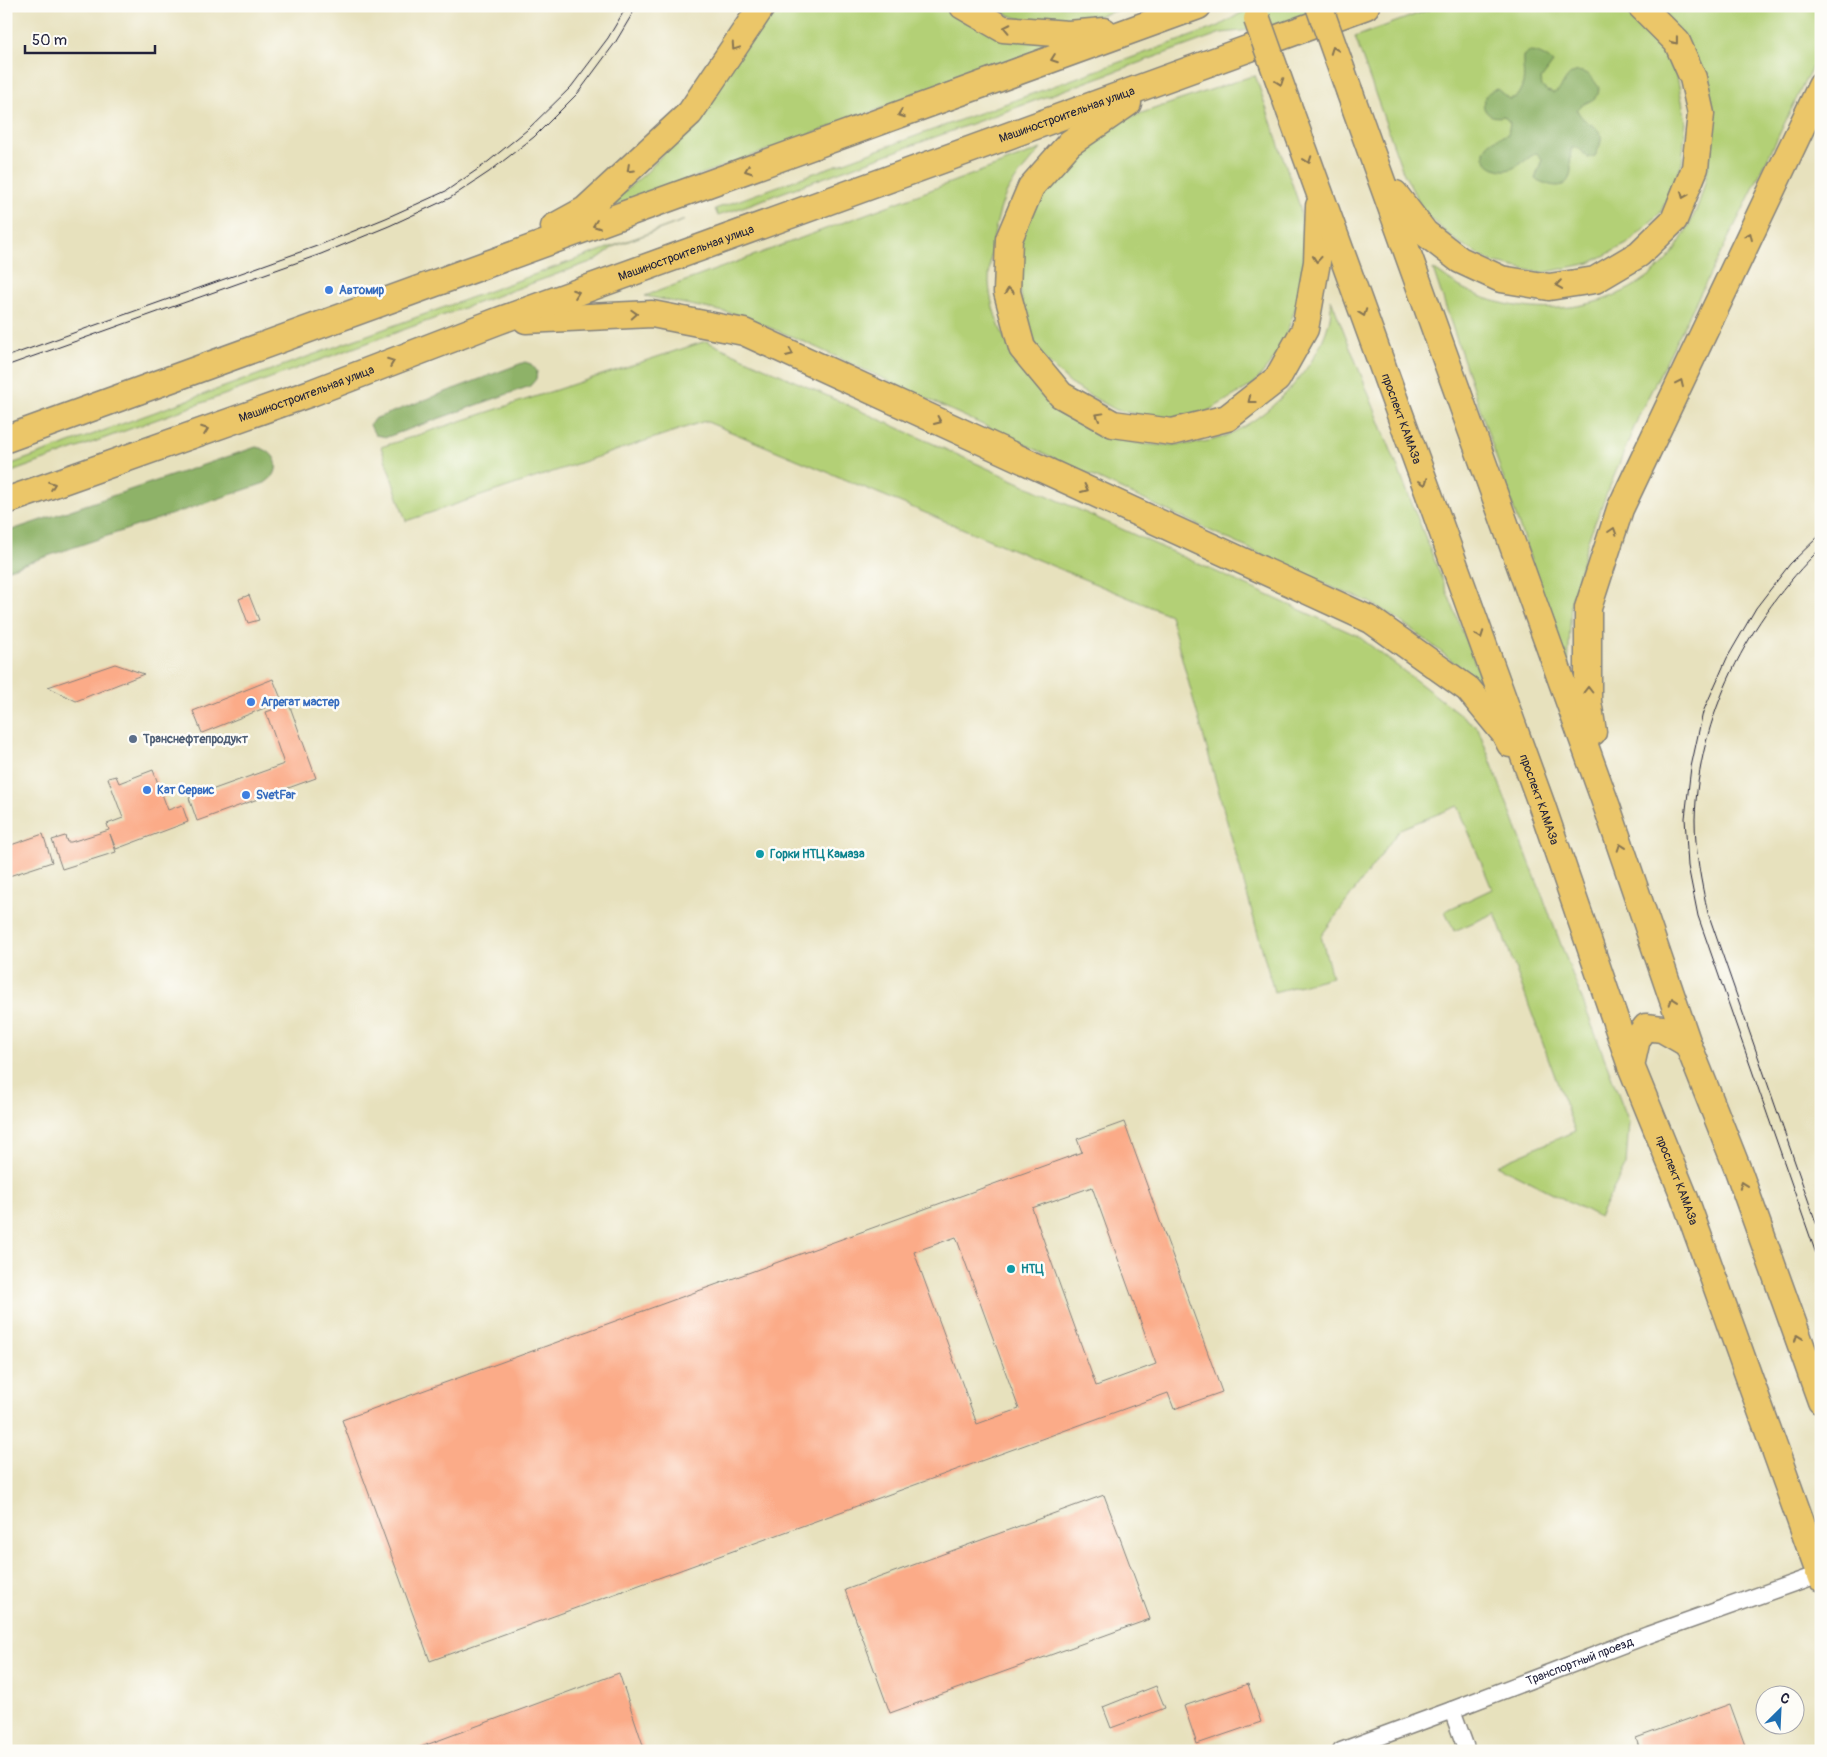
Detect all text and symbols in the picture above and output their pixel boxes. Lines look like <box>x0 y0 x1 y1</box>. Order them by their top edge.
scale bar <box>25 22 155 54</box>
one-way arrow <box>1002 23 1011 34</box>
text: 50 m <box>32 31 67 50</box>
one-way arrow <box>1669 35 1677 44</box>
one-way arrow <box>732 41 741 50</box>
one-way arrow <box>1330 46 1340 54</box>
one-way arrow <box>1050 53 1059 63</box>
one-way arrow <box>1274 77 1284 85</box>
street label: Машиностроительная улица <box>997 83 1137 147</box>
one-way arrow <box>897 108 906 118</box>
one-way arrow <box>1302 155 1312 164</box>
one-way arrow <box>626 163 635 172</box>
one-way arrow <box>745 164 753 174</box>
one-way arrow <box>1680 190 1690 199</box>
one-way arrow <box>592 219 600 229</box>
street label: Машиностроительная улица <box>616 222 757 285</box>
one-way arrow <box>1743 232 1754 241</box>
one-way arrow <box>1311 255 1322 263</box>
one-way arrow <box>1555 279 1563 290</box>
place label: Автомир <box>339 283 384 298</box>
marker: Автомир <box>323 284 335 296</box>
one-way arrow <box>1003 287 1014 295</box>
one-way arrow <box>571 289 579 299</box>
one-way arrow <box>1357 308 1367 317</box>
one-way arrow <box>630 309 638 320</box>
one-way arrow <box>785 347 794 357</box>
one-way arrow <box>386 358 395 369</box>
street label: Машиностроительная улица <box>237 362 377 426</box>
street label: проспект КАМАЗа <box>1378 371 1424 466</box>
one-way arrow <box>1673 379 1684 388</box>
one-way arrow <box>1247 394 1257 403</box>
one-way arrow <box>1095 412 1104 422</box>
one-way arrow <box>932 415 941 425</box>
one-way arrow <box>201 426 209 436</box>
one-way arrow <box>1418 477 1428 486</box>
one-way arrow <box>47 481 56 491</box>
one-way arrow <box>1080 482 1089 493</box>
one-way arrow <box>1607 527 1617 535</box>
one-way arrow <box>1474 630 1484 639</box>
one-way arrow <box>1583 685 1593 693</box>
place label: Агрегат мастер <box>261 695 340 710</box>
marker: Агрегат мастер <box>245 696 257 708</box>
place label: Транснефтепродукт <box>142 732 249 747</box>
marker: Транснефтепродукт <box>127 733 139 745</box>
street label: проспект КАМАЗа <box>1516 752 1562 847</box>
place label: Кат Сервис <box>157 783 214 798</box>
marker: Кат Сервис <box>141 784 153 796</box>
place label: SvetFar <box>256 788 296 803</box>
marker: SvetFar <box>240 789 252 801</box>
one-way arrow <box>1617 843 1627 852</box>
place label: Горки НТЦ Камаза <box>770 847 865 862</box>
marker: Горки НТЦ Камаза <box>754 848 766 860</box>
one-way arrow <box>1669 997 1679 1006</box>
street label: проспект КАМАЗа <box>1652 1133 1701 1228</box>
one-way arrow <box>1739 1182 1749 1190</box>
place label: НТЦ <box>1021 1262 1044 1277</box>
marker: НТЦ <box>1005 1263 1017 1275</box>
one-way arrow <box>1794 1334 1804 1343</box>
street label: Транспортный проезд <box>1524 1634 1636 1689</box>
north arrow <box>1754 1684 1804 1734</box>
text: С <box>1778 1689 1793 1708</box>

